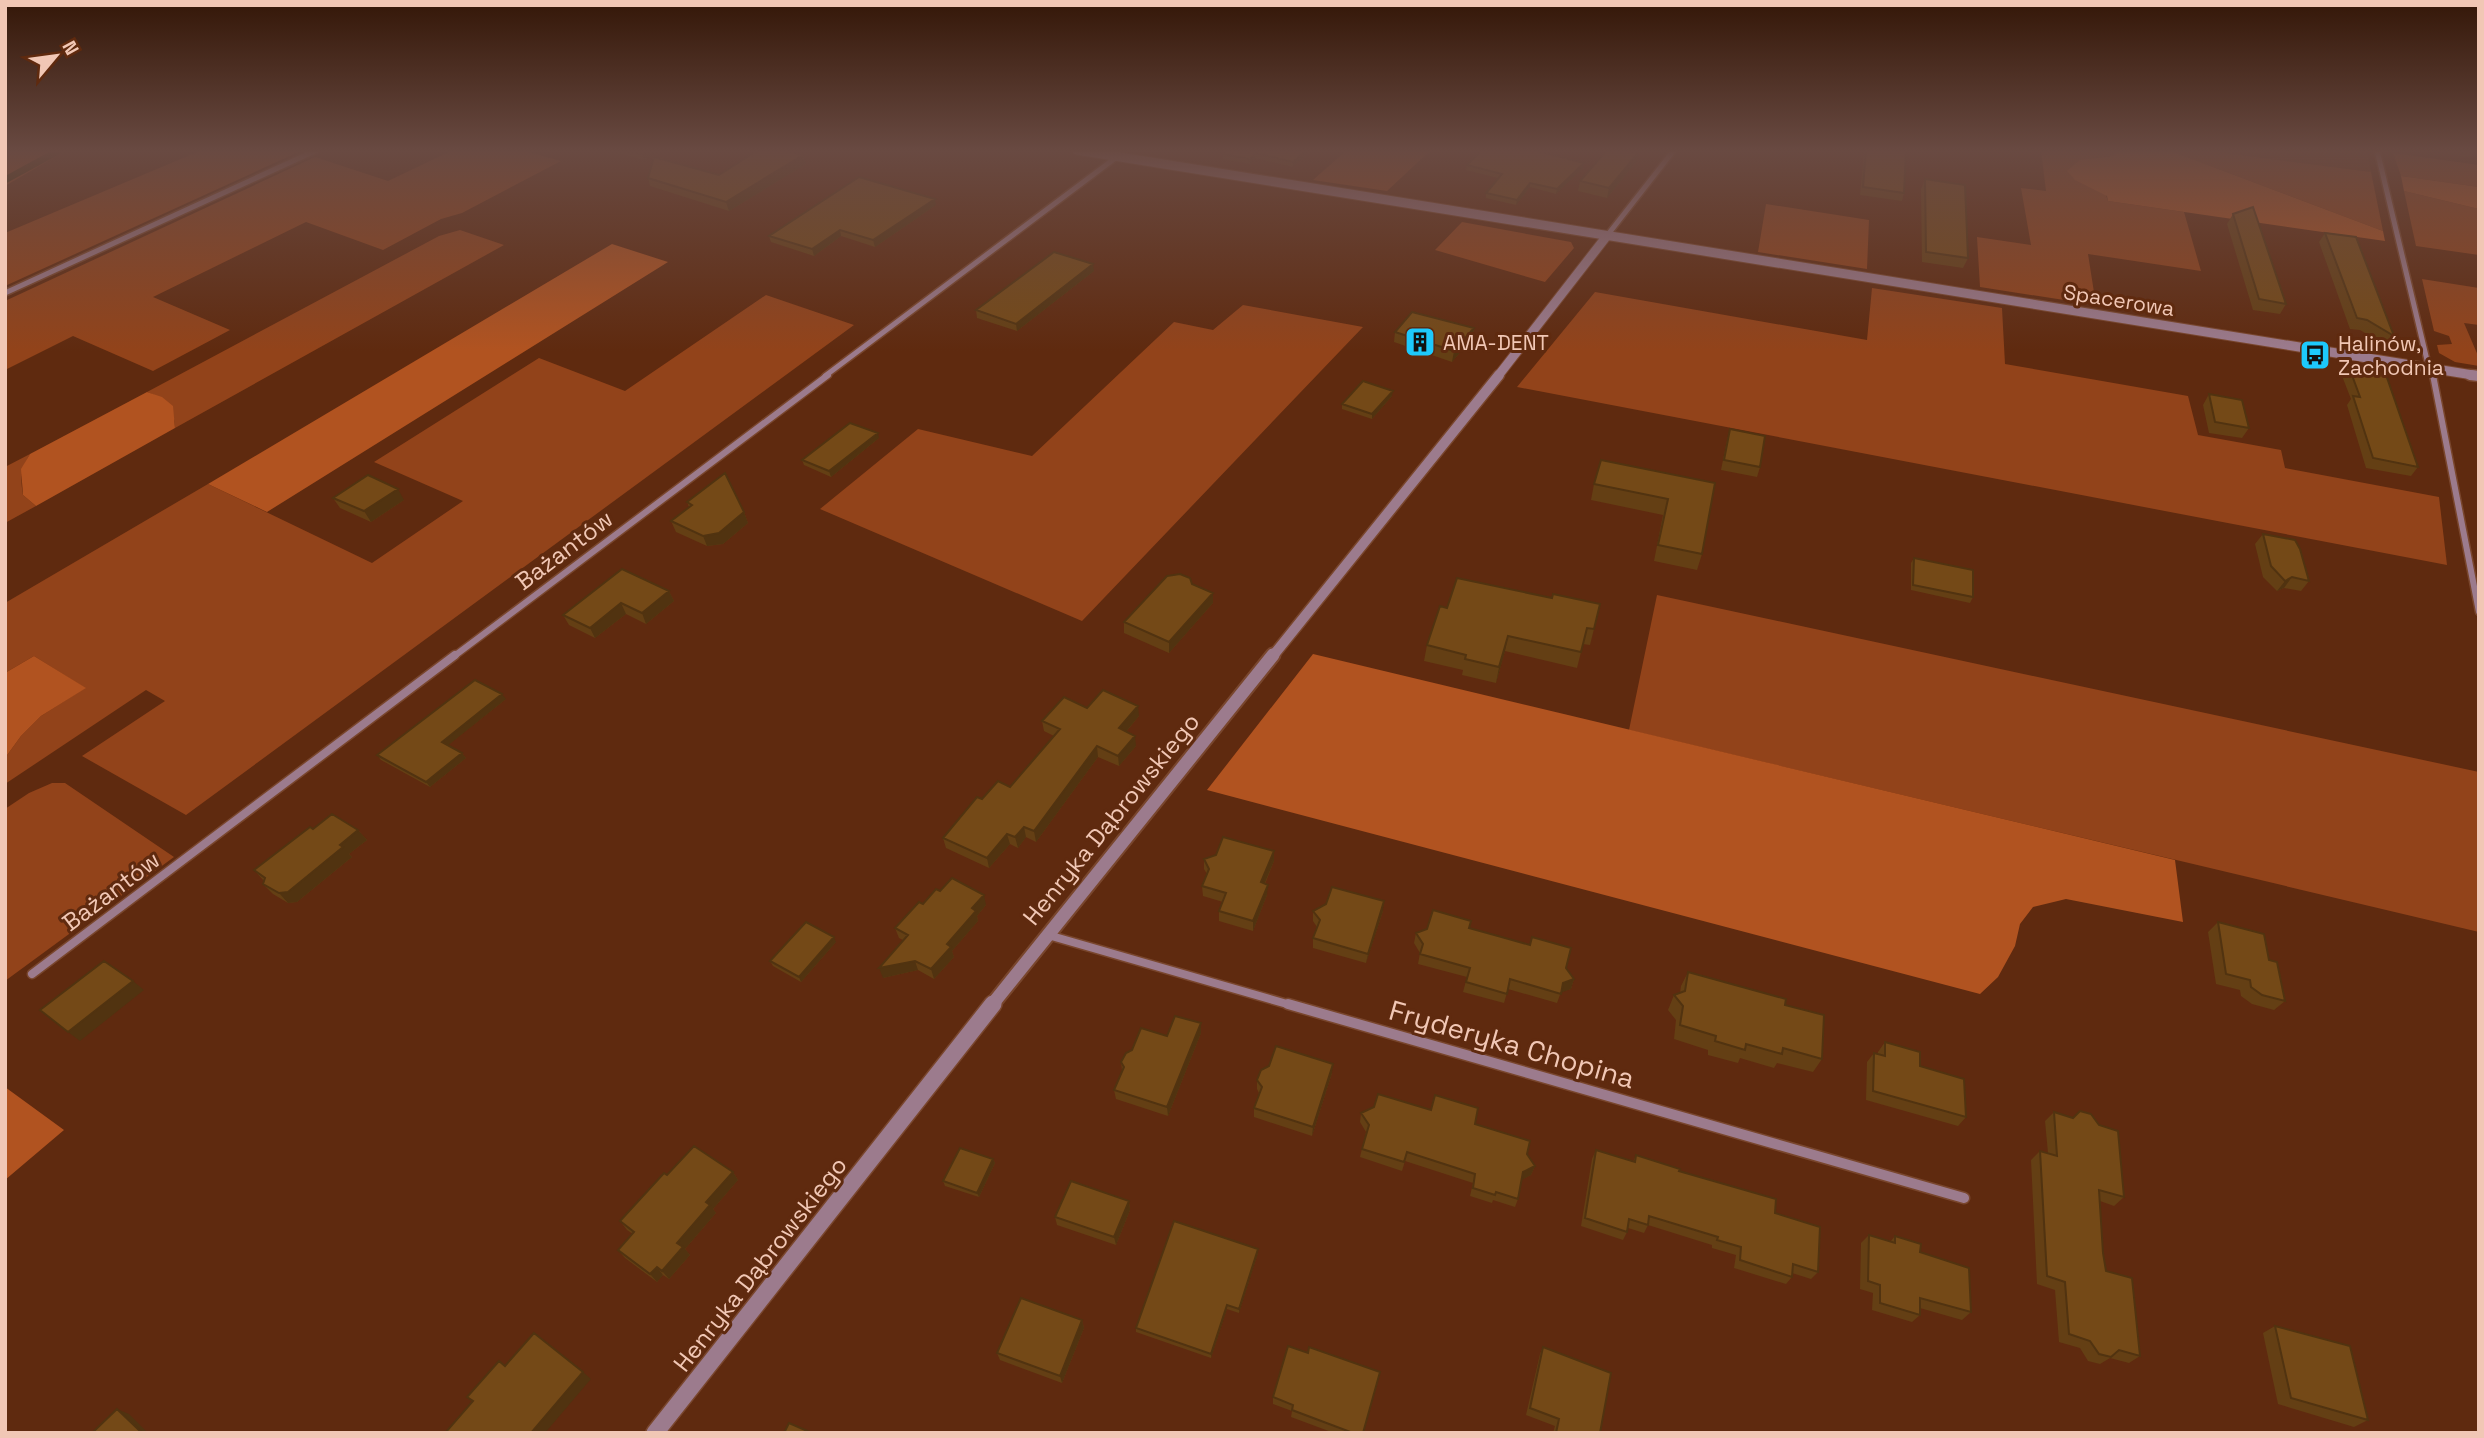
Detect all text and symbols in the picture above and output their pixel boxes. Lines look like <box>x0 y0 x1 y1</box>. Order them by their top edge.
north arrow <box>21 21 91 91</box>
text: N <box>56 36 84 60</box>
street label: Spacerowa <box>2061 278 2177 322</box>
building icon: AMA-DENT <box>1403 325 1437 359</box>
place label: AMA-DENT <box>1443 329 1549 356</box>
place label: Halinów, Zachodnia <box>2338 330 2444 381</box>
bus stop icon: Halinów, Zachodnia <box>2298 338 2332 372</box>
street label: Bażantów <box>509 503 619 597</box>
street label: Henryka Dąbrowskiego <box>1016 707 1206 931</box>
street label: Bażantów <box>56 844 166 938</box>
street label: Fryderyka Chopina <box>1385 992 1639 1096</box>
street label: Henryka Dąbrowskiego <box>666 1150 854 1378</box>

